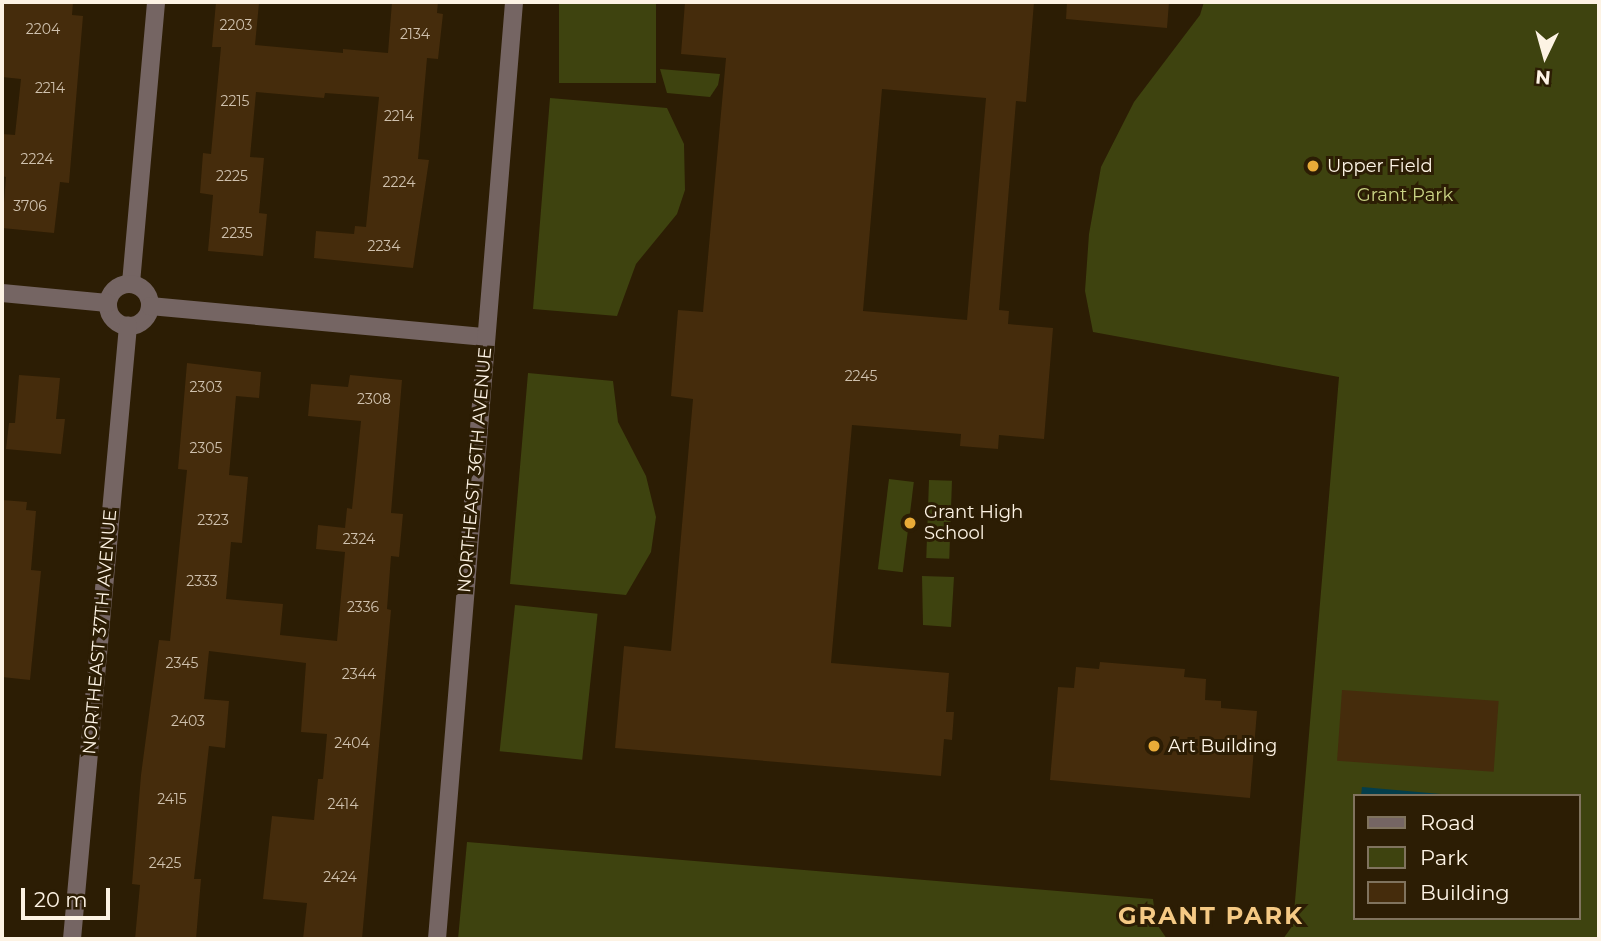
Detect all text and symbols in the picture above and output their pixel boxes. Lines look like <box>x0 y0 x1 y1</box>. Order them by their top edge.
house number: 2203 <box>220 17 252 33</box>
house number: 2204 <box>26 21 60 37</box>
north arrow <box>1510 21 1580 91</box>
house number: 2134 <box>400 26 430 42</box>
text: N <box>1534 65 1552 90</box>
house number: 2214 <box>35 80 65 96</box>
house number: 2215 <box>221 93 249 109</box>
house number: 2214 <box>384 108 414 124</box>
house number: 2224 <box>21 151 53 167</box>
place label: Upper Field <box>1327 155 1433 177</box>
marker: Upper Field <box>1305 158 1321 174</box>
house number: 2225 <box>216 168 248 184</box>
house number: 2224 <box>383 174 415 190</box>
park label: Grant Park <box>1357 184 1453 206</box>
house number: 3706 <box>13 198 47 214</box>
house number: 2235 <box>221 225 253 241</box>
house number: 2234 <box>367 238 401 254</box>
street label: NORTHEAST 36TH AVENUE <box>453 346 497 594</box>
house number: 2245 <box>845 368 877 384</box>
house number: 2303 <box>190 379 222 395</box>
house number: 2308 <box>357 391 391 407</box>
house number: 2305 <box>189 440 223 456</box>
place label: Grant High School <box>924 502 1023 544</box>
street label: NORTHEAST 37TH AVENUE <box>79 508 121 756</box>
house number: 2323 <box>197 512 229 528</box>
marker: Grant High School <box>902 515 918 531</box>
house number: 2324 <box>343 531 375 547</box>
house number: 2333 <box>186 573 218 589</box>
house number: 2336 <box>347 599 379 615</box>
house number: 2345 <box>166 655 198 671</box>
house number: 2344 <box>342 666 376 682</box>
house number: 2403 <box>171 713 205 729</box>
house number: 2404 <box>334 735 370 751</box>
place label: Art Building <box>1168 735 1277 757</box>
marker: Art Building <box>1146 738 1162 754</box>
house number: 2415 <box>157 791 187 807</box>
legend <box>1352 794 1580 920</box>
house number: 2414 <box>328 796 358 812</box>
text: Road <box>1420 810 1475 835</box>
text: Park <box>1420 845 1468 870</box>
house number: 2425 <box>149 855 181 871</box>
house number: 2424 <box>323 869 357 885</box>
scale bar <box>24 874 114 918</box>
text: Building <box>1420 880 1510 905</box>
text: 20 m <box>34 887 88 912</box>
district label: GRANT PARK <box>1119 902 1303 930</box>

